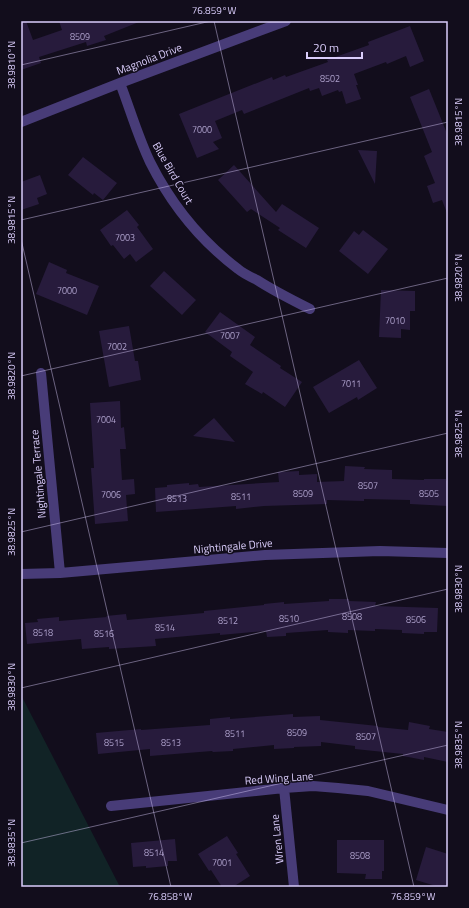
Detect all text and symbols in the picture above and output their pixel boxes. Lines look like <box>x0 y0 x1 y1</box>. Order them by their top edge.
text: 76.859°W <box>192 3 236 18</box>
house number: 8509 <box>70 30 90 43</box>
scale bar <box>307 34 362 60</box>
text: 20 m <box>313 38 339 57</box>
street label: Magnolia Drive <box>114 39 185 79</box>
text: 38.9810°N <box>4 41 19 89</box>
house number: 8502 <box>320 72 340 85</box>
text: 38.9815°N <box>451 98 466 146</box>
house number: 7000 <box>192 123 212 136</box>
street label: Blue Bird Court <box>149 139 197 207</box>
text: 38.9815°N <box>4 196 19 244</box>
house number: 7003 <box>115 231 135 244</box>
text: 38.9820°N <box>451 254 466 302</box>
house number: 7000 <box>57 284 77 297</box>
house number: 7010 <box>385 314 405 327</box>
house number: 7007 <box>220 329 240 342</box>
house number: 7002 <box>107 340 127 353</box>
text: 38.9820°N <box>4 352 19 400</box>
house number: 7011 <box>341 377 361 390</box>
text: 38.9825°N <box>451 410 466 458</box>
house number: 7004 <box>96 413 116 426</box>
street label: Nightingale Terrace <box>26 429 50 519</box>
house number: 8507 <box>358 479 378 492</box>
house number: 8509 <box>293 487 313 500</box>
house number: 8505 <box>419 487 439 500</box>
house number: 7006 <box>101 488 121 501</box>
house number: 8511 <box>231 490 251 503</box>
house number: 8513 <box>167 492 187 505</box>
text: 38.9825°N <box>4 508 19 556</box>
street label: Nightingale Drive <box>193 535 274 557</box>
text: 38.9830°N <box>451 565 466 613</box>
house number: 8508 <box>342 610 362 623</box>
house number: 8510 <box>279 612 299 625</box>
house number: 8506 <box>406 613 426 626</box>
house number: 8512 <box>218 614 238 627</box>
house number: 8514 <box>155 621 175 634</box>
house number: 8518 <box>33 626 53 639</box>
house number: 8516 <box>94 627 114 640</box>
text: 38.9830°N <box>4 663 19 711</box>
text: 38.9835°N <box>451 721 466 769</box>
house number: 8509 <box>287 726 307 739</box>
house number: 8511 <box>225 727 245 740</box>
house number: 8507 <box>356 730 376 743</box>
house number: 8515 <box>104 736 124 749</box>
house number: 8513 <box>161 736 181 749</box>
street label: Red Wing Lane <box>244 768 314 788</box>
street label: Wren Lane <box>266 813 288 864</box>
text: 38.9835°N <box>4 819 19 867</box>
house number: 8514 <box>144 846 164 859</box>
house number: 8508 <box>350 849 370 862</box>
house number: 7001 <box>212 856 232 869</box>
text: 76.858°W <box>148 889 192 904</box>
text: 76.859°W <box>391 889 435 904</box>

